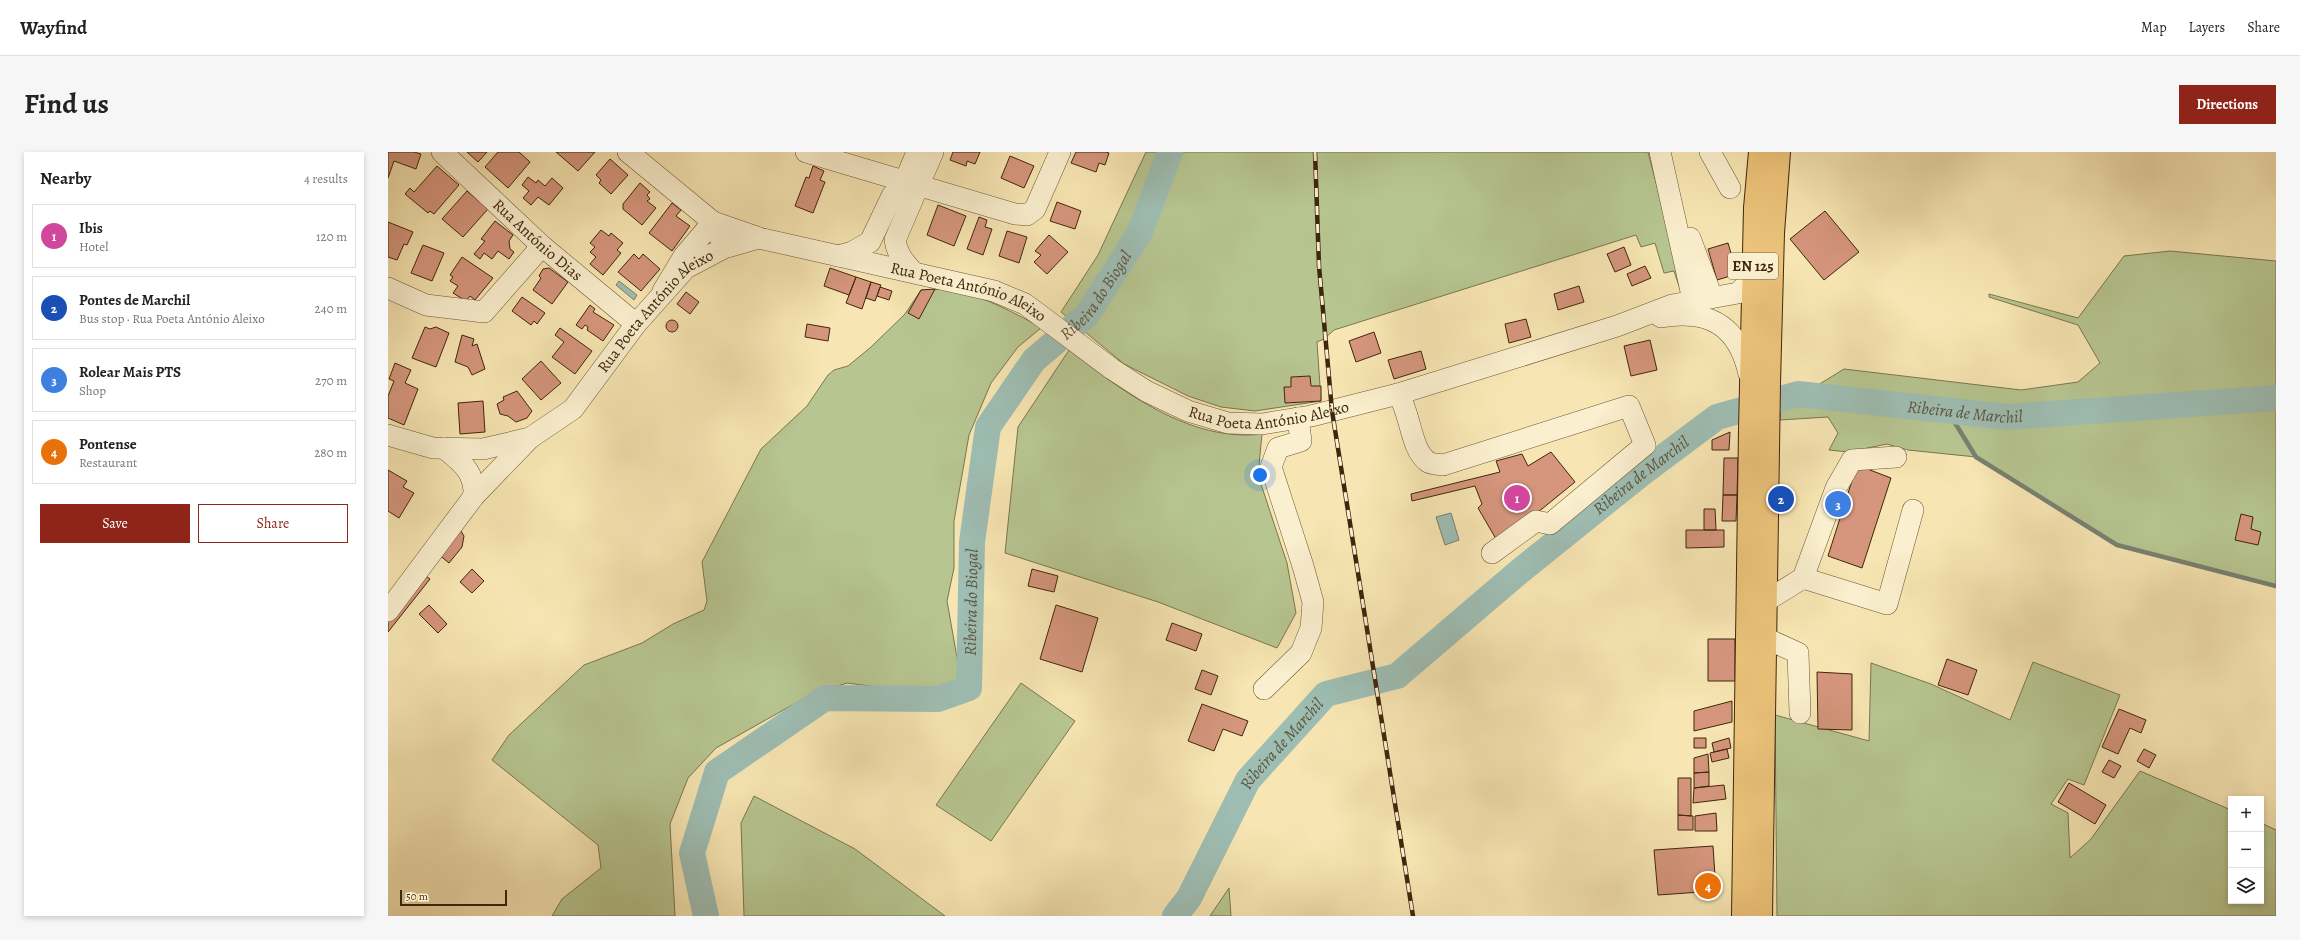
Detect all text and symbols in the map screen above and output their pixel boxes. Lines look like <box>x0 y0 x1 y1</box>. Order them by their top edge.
text: Wayfind <box>20 15 87 41</box>
text: Map <box>2141 18 2167 37</box>
text: Layers <box>2189 18 2225 37</box>
text: Share <box>2247 18 2280 37</box>
text: Find us <box>24 85 109 123</box>
button: Directions <box>2179 85 2276 124</box>
text: Nearby <box>40 167 91 190</box>
text: 4 results <box>304 170 348 187</box>
street label: Rua António Dias <box>488 194 587 286</box>
text: Ibis <box>79 218 103 238</box>
text: 1 <box>52 228 56 245</box>
text: 120 m <box>316 228 347 245</box>
text: Hotel <box>79 238 108 255</box>
street label: Rua Poeta António Aleixo <box>592 244 717 377</box>
water label: Ribeira do Biogal <box>1055 245 1137 345</box>
road number: EN 125 <box>1728 253 1778 279</box>
street label: Rua Poeta António Aleixo <box>888 257 1051 327</box>
text: Pontes de Marchil <box>79 290 190 310</box>
text: 2 <box>51 300 57 317</box>
text: 240 m <box>315 300 347 317</box>
text: Bus stop · Rua Poeta António Aleixo <box>79 310 265 327</box>
text: Rolear Mais PTS <box>79 362 181 382</box>
text: 3 <box>51 372 57 389</box>
text: 270 m <box>315 372 347 389</box>
text: Shop <box>79 382 106 399</box>
water label: Ribeira de Marchil <box>1906 395 2024 429</box>
street label: Rua Poeta António Aleixo <box>1186 396 1351 435</box>
water label: Ribeira de Marchil <box>1588 430 1694 520</box>
text: Pontense <box>79 434 137 454</box>
text: 4 <box>51 444 57 461</box>
text: 280 m <box>314 444 347 461</box>
text: Restaurant <box>79 454 137 471</box>
your location <box>1250 465 1270 485</box>
pin: 1 <box>1504 483 1530 513</box>
pin: 2 <box>1768 484 1794 514</box>
pin: 3 <box>1825 489 1851 519</box>
button: Save <box>40 504 190 543</box>
button: Share <box>198 504 348 543</box>
water label: Ribeira do Biogal <box>958 548 983 656</box>
water label: Ribeira de Marchil <box>1234 692 1329 793</box>
map controls <box>2228 796 2264 904</box>
button: + <box>2228 796 2264 832</box>
button: − <box>2228 832 2264 868</box>
button: layers <box>2228 868 2264 904</box>
pin: 4 <box>1695 871 1721 901</box>
scale bar <box>400 888 507 907</box>
text: 50 m <box>406 889 428 904</box>

